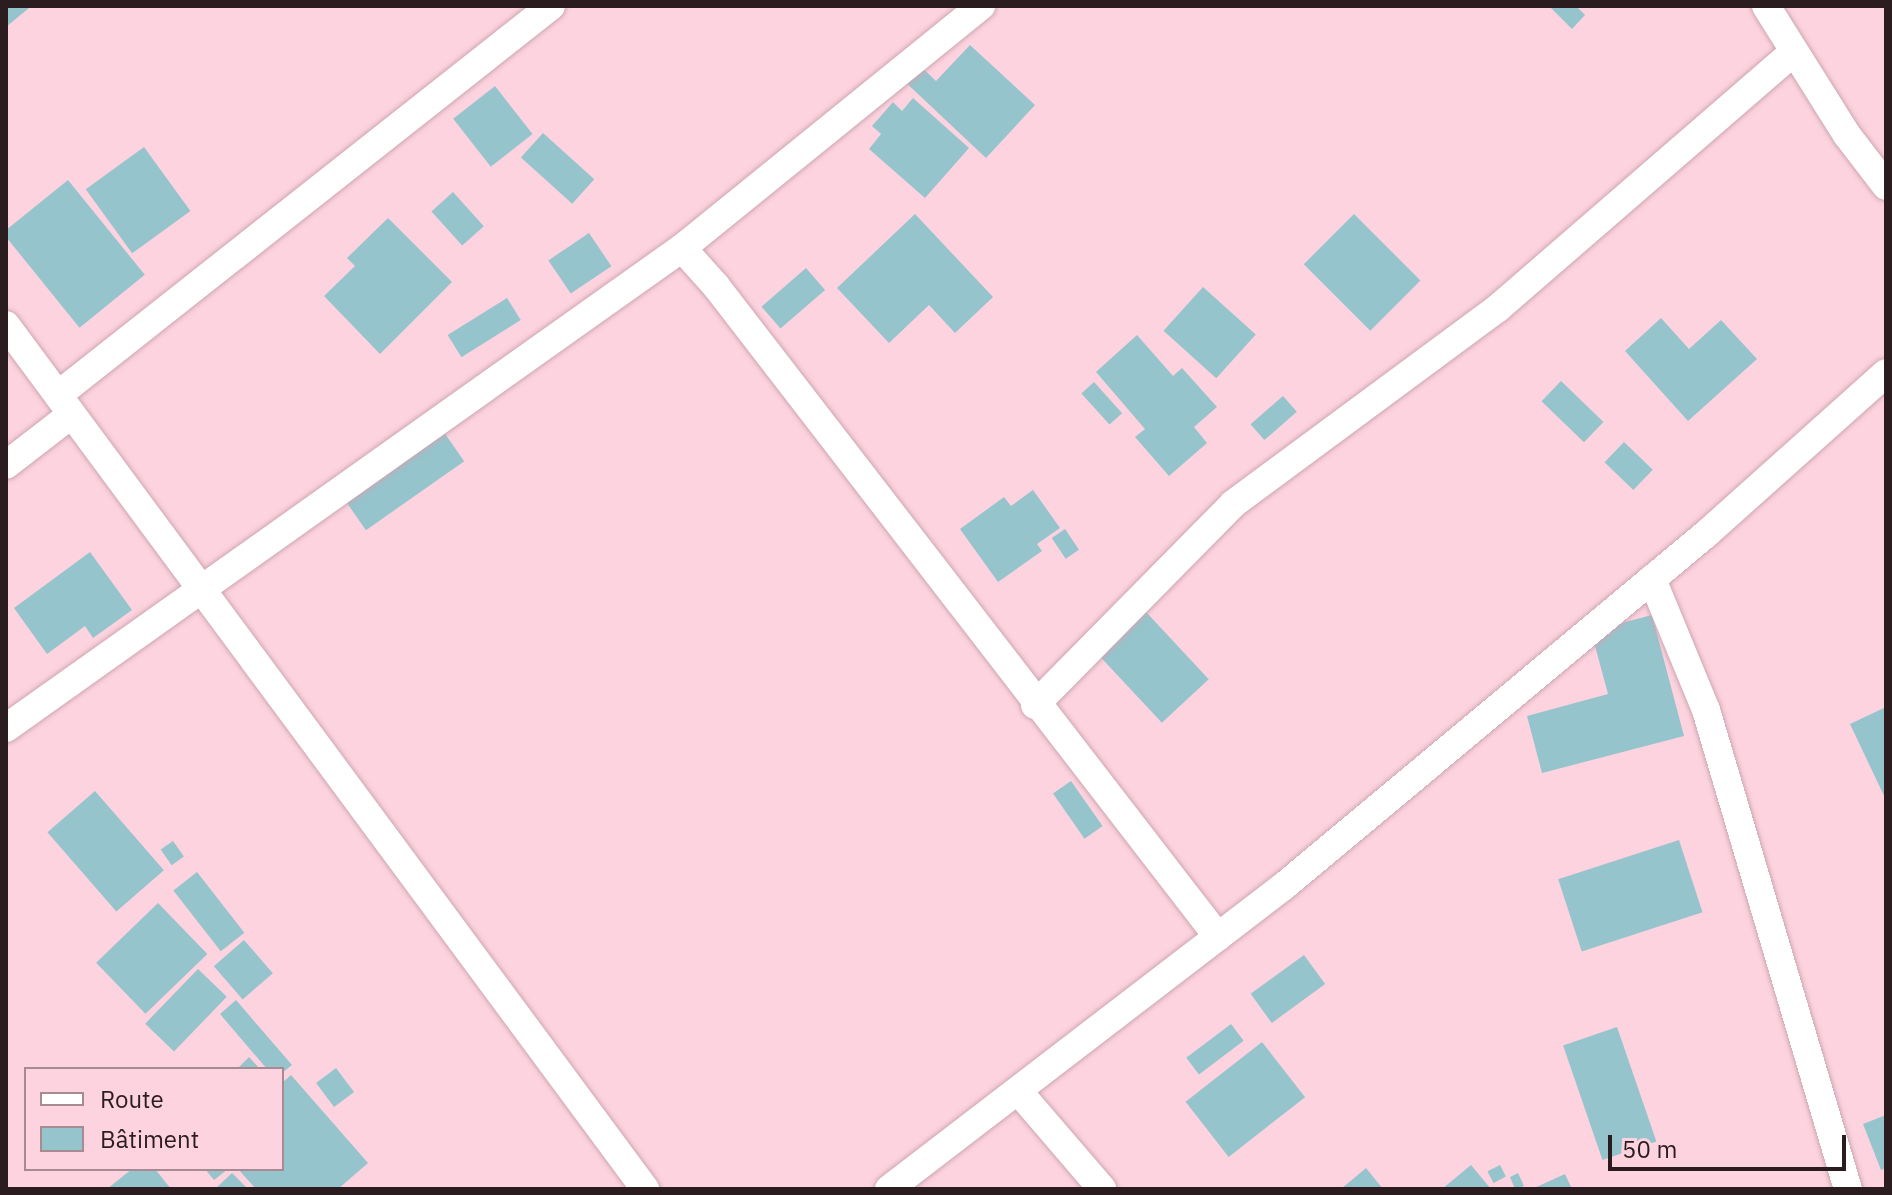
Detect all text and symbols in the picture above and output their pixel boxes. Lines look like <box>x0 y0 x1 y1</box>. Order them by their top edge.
legend <box>24 1067 284 1171</box>
text: Route <box>100 1083 164 1115</box>
scale bar <box>1612 1119 1850 1169</box>
text: Bâtiment <box>100 1123 199 1155</box>
text: 50 m <box>1622 1133 1677 1165</box>

